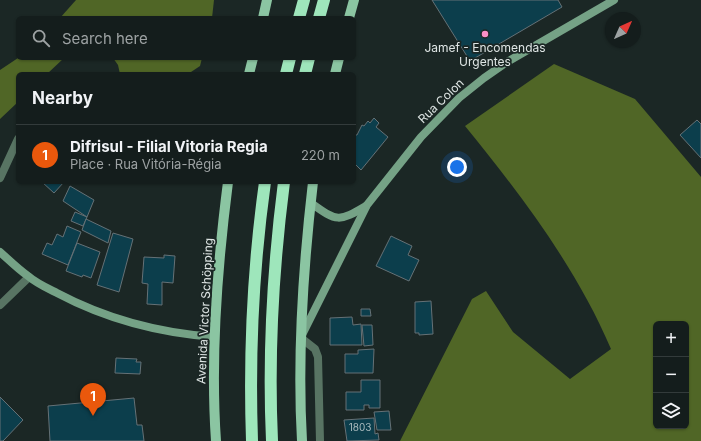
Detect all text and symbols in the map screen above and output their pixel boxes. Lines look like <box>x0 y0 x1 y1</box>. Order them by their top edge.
north arrow <box>605 12 641 48</box>
search box <box>16 16 356 60</box>
icon: search <box>30 27 52 49</box>
text: Search here <box>62 29 148 48</box>
marker: Jamef - Encomendas Urgentes <box>480 29 490 39</box>
place label: Jamef - Encomendas Urgentes <box>424 40 546 69</box>
street label: Rua Colon <box>415 75 467 126</box>
text: Nearby <box>32 88 93 108</box>
text: Difrisul - Filial Vitoria Regia <box>70 137 268 156</box>
text: 1 <box>42 147 48 163</box>
text: 220 m <box>301 147 340 163</box>
text: Place · Rua Vitória-Régia <box>70 156 222 172</box>
your location <box>447 157 467 177</box>
street label: Avenida Victor Schöpping <box>193 238 216 384</box>
map controls <box>653 321 689 429</box>
button: + <box>653 321 689 357</box>
button: − <box>653 357 689 393</box>
pin: 1 <box>80 383 106 416</box>
button: layers <box>653 393 689 429</box>
house number: 1803 <box>349 421 371 433</box>

